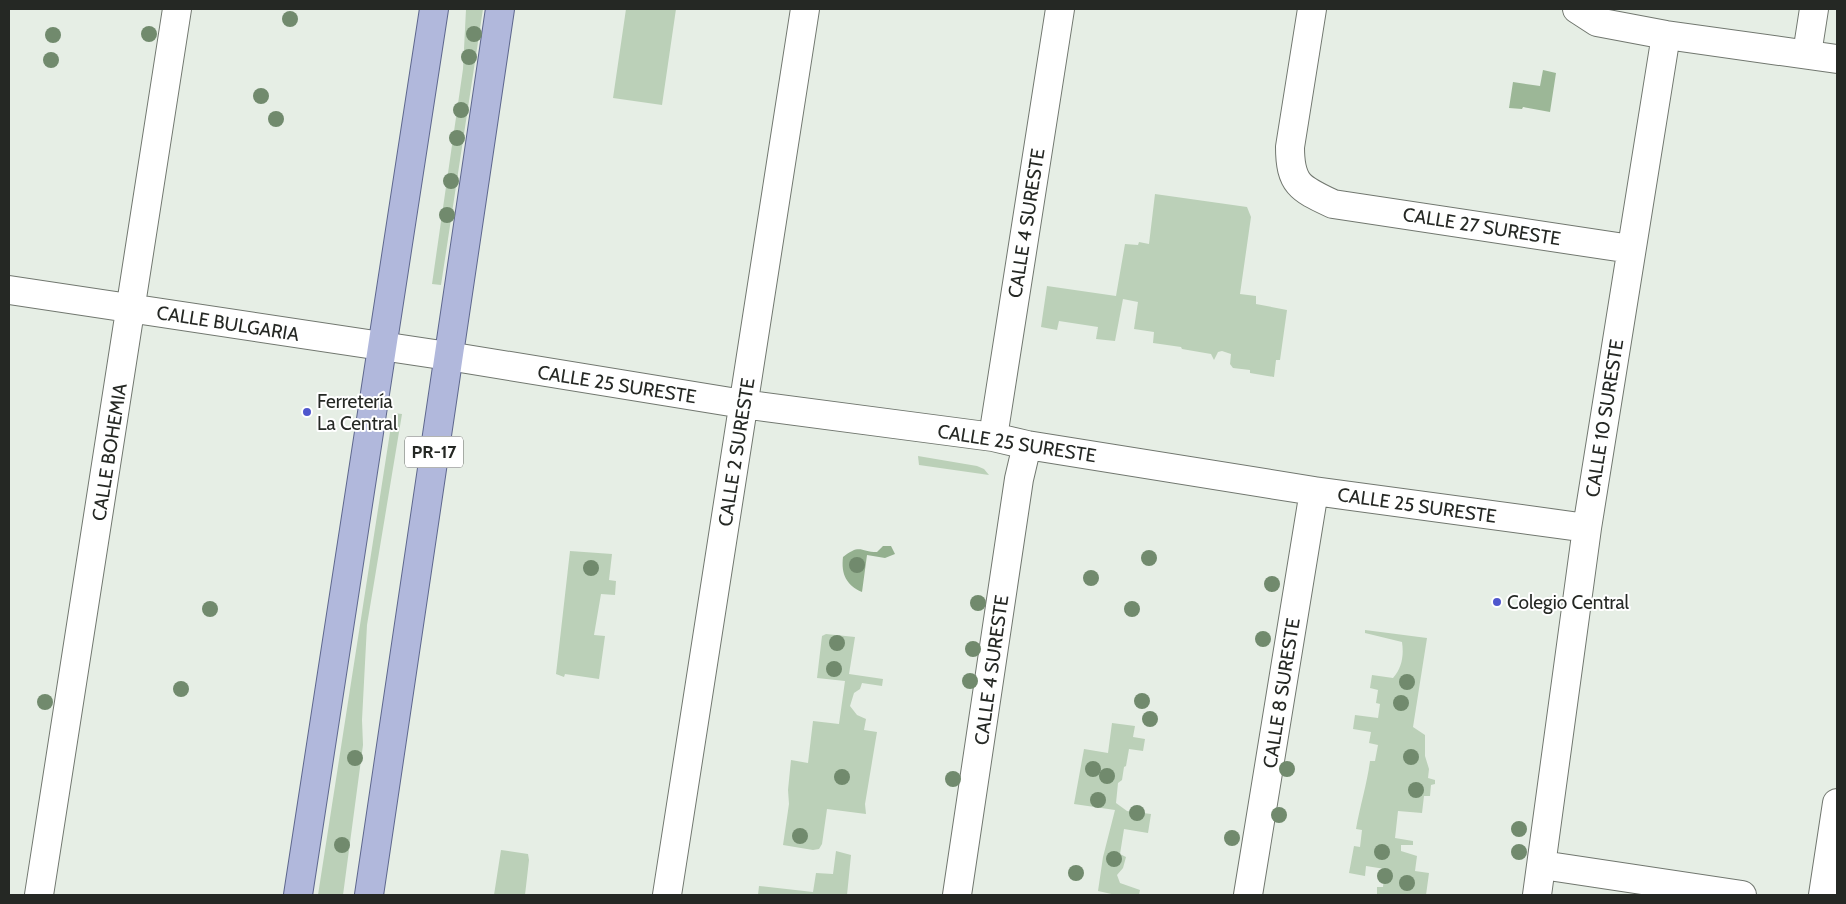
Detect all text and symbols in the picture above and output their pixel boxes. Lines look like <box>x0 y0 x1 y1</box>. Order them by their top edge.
street label: CALLE 4 SURESTE <box>1003 147 1050 299</box>
street label: CALLE 27 SURESTE <box>1401 203 1563 250</box>
street label: CALLE BULGARIA <box>155 301 301 346</box>
street label: CALLE 10 SURESTE <box>1581 337 1628 499</box>
street label: CALLE 25 SURESTE <box>536 361 698 408</box>
street label: CALLE 2 SURESTE <box>713 376 760 528</box>
street label: CALLE BOHEMIA <box>87 381 132 523</box>
place label: Ferretería La Central <box>317 390 398 435</box>
marker: Ferretería La Central <box>301 406 313 418</box>
street label: CALLE 25 SURESTE <box>936 420 1098 467</box>
road number: PR-17 <box>405 437 463 468</box>
street label: CALLE 25 SURESTE <box>1336 483 1498 528</box>
place label: Colegio Central <box>1507 591 1630 614</box>
street label: CALLE 4 SURESTE <box>970 594 1013 746</box>
marker: Colegio Central <box>1491 596 1503 608</box>
street label: CALLE 8 SURESTE <box>1258 616 1305 770</box>

